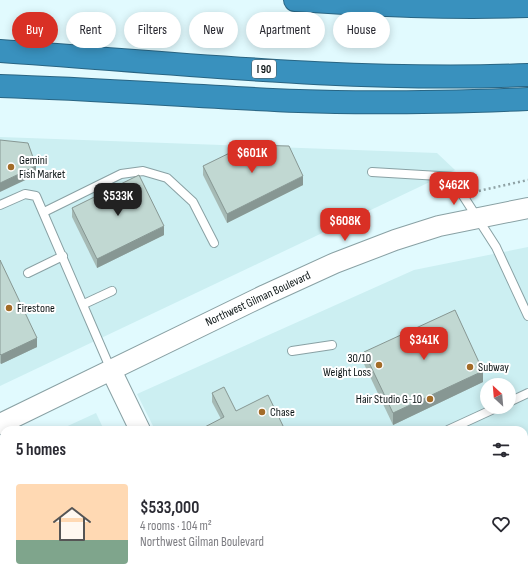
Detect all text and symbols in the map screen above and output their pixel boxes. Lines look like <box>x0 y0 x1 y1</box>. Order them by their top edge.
chip: Buy <box>12 12 58 48</box>
chip: Rent <box>66 12 116 48</box>
chip: Filters <box>124 12 181 48</box>
chip: New <box>189 12 238 48</box>
chip: Apartment <box>246 12 325 48</box>
chip: House <box>333 12 390 48</box>
road number: I 90 <box>252 60 276 78</box>
pin: $601K <box>224 140 280 174</box>
text: $601K <box>237 145 267 161</box>
place label: Gemini Fish Market <box>19 153 66 182</box>
marker: Gemini Fish Market <box>6 162 16 172</box>
pin: $462K <box>426 172 482 206</box>
text: $462K <box>438 177 470 193</box>
pin: $533K <box>90 183 146 217</box>
text: $533K <box>103 188 133 204</box>
pin: $608K <box>317 208 373 242</box>
text: $608K <box>329 213 361 229</box>
street label: Northwest Gilman Boulevard <box>203 268 313 330</box>
place label: Firestone <box>17 301 55 316</box>
marker: Firestone <box>4 303 14 313</box>
pin: $341K <box>396 327 452 361</box>
text: $341K <box>409 332 439 348</box>
place label: 30/10 Weight Loss <box>323 351 371 380</box>
marker: 30/10 Weight Loss <box>374 360 384 370</box>
place label: Subway <box>478 360 509 375</box>
marker: Subway <box>465 362 475 372</box>
north arrow <box>480 378 516 414</box>
map controls <box>480 378 516 414</box>
place label: Hair Studio G-10 <box>356 392 422 407</box>
marker: Hair Studio G-10 <box>425 394 435 404</box>
place label: Chase <box>270 405 295 420</box>
marker: Chase <box>257 407 267 417</box>
icon: filters <box>490 439 512 461</box>
text: 5 homes <box>16 440 66 460</box>
text: $533,000 <box>140 498 199 518</box>
icon: home <box>48 500 96 548</box>
icon: heart <box>490 513 512 535</box>
text: 4 rooms · 104 m² <box>140 518 212 534</box>
text: Northwest Gilman Boulevard <box>140 534 264 550</box>

